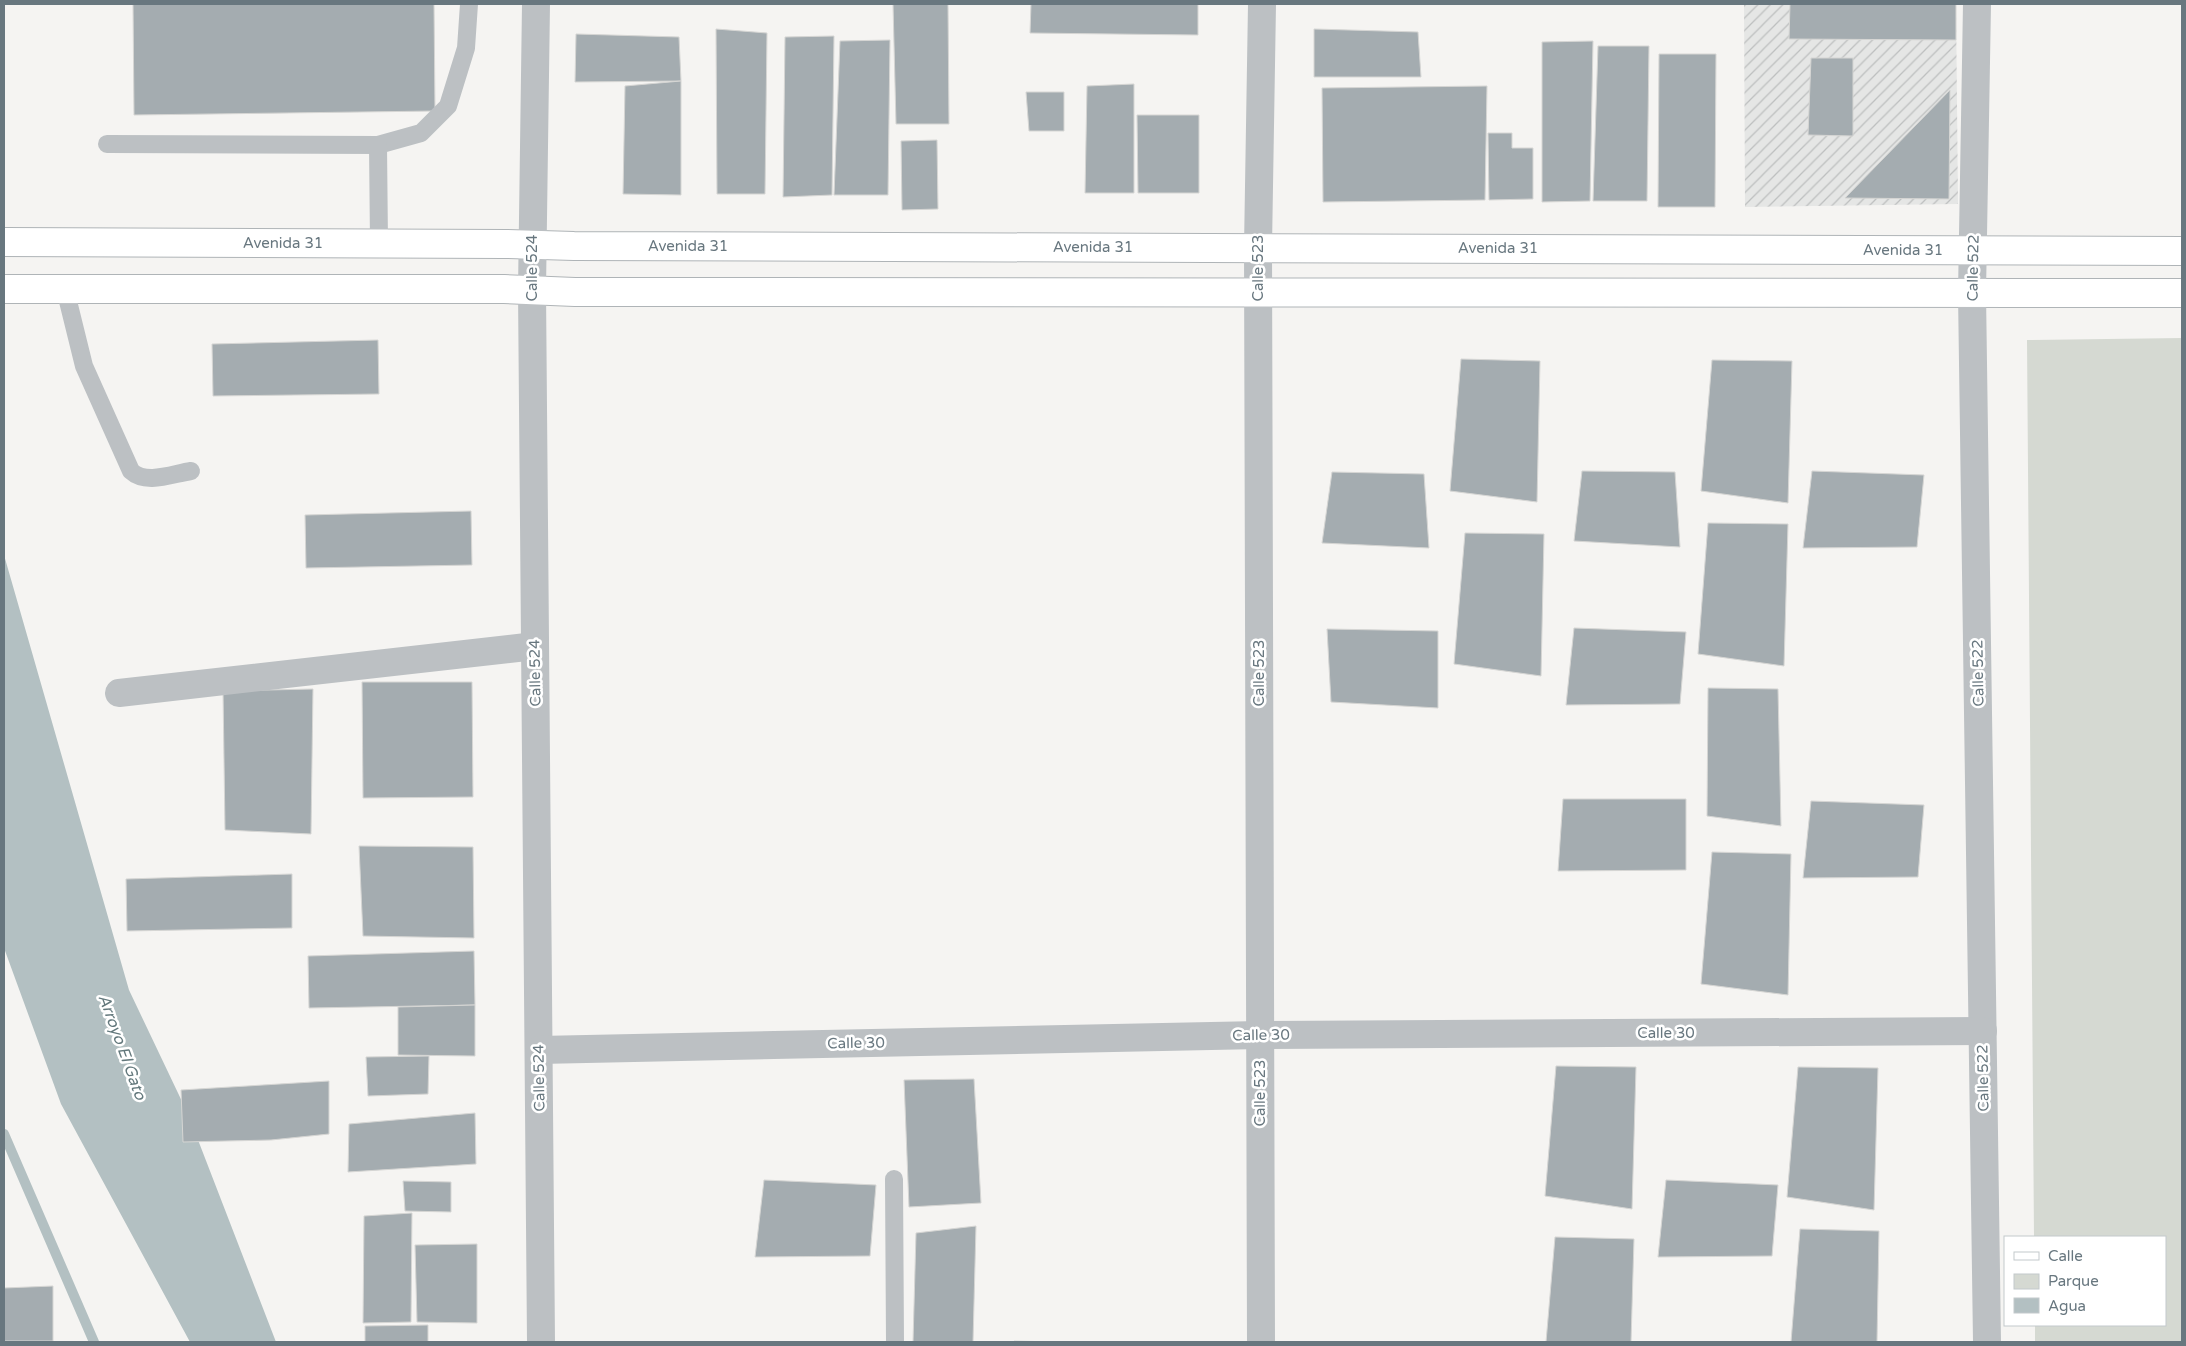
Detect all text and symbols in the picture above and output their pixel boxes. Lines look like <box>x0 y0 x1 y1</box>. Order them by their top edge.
street label: Avenida 31 <box>243 234 323 252</box>
street label: Calle 522 <box>1963 234 1983 302</box>
street label: Calle 524 <box>523 235 541 301</box>
street label: Calle 523 <box>1249 235 1267 301</box>
street label: Avenida 31 <box>648 237 728 255</box>
street label: Avenida 31 <box>1053 238 1133 256</box>
street label: Avenida 31 <box>1458 239 1538 257</box>
street label: Avenida 31 <box>1863 241 1943 259</box>
street label: Calle 524 <box>525 639 545 707</box>
street label: Calle 522 <box>1968 639 1988 707</box>
street label: Calle 523 <box>1250 640 1268 706</box>
water label: Arroyo El Gato <box>94 992 151 1104</box>
street label: Calle 30 <box>1637 1024 1695 1042</box>
street label: Calle 30 <box>1232 1025 1290 1045</box>
street label: Calle 30 <box>827 1033 885 1053</box>
street label: Calle 524 <box>529 1044 549 1112</box>
street label: Calle 522 <box>1973 1044 1993 1112</box>
street label: Calle 523 <box>1251 1060 1269 1126</box>
legend <box>2004 1236 2166 1326</box>
text: Calle <box>2048 1247 2083 1265</box>
text: Parque <box>2048 1272 2099 1290</box>
text: Agua <box>2048 1297 2086 1315</box>

